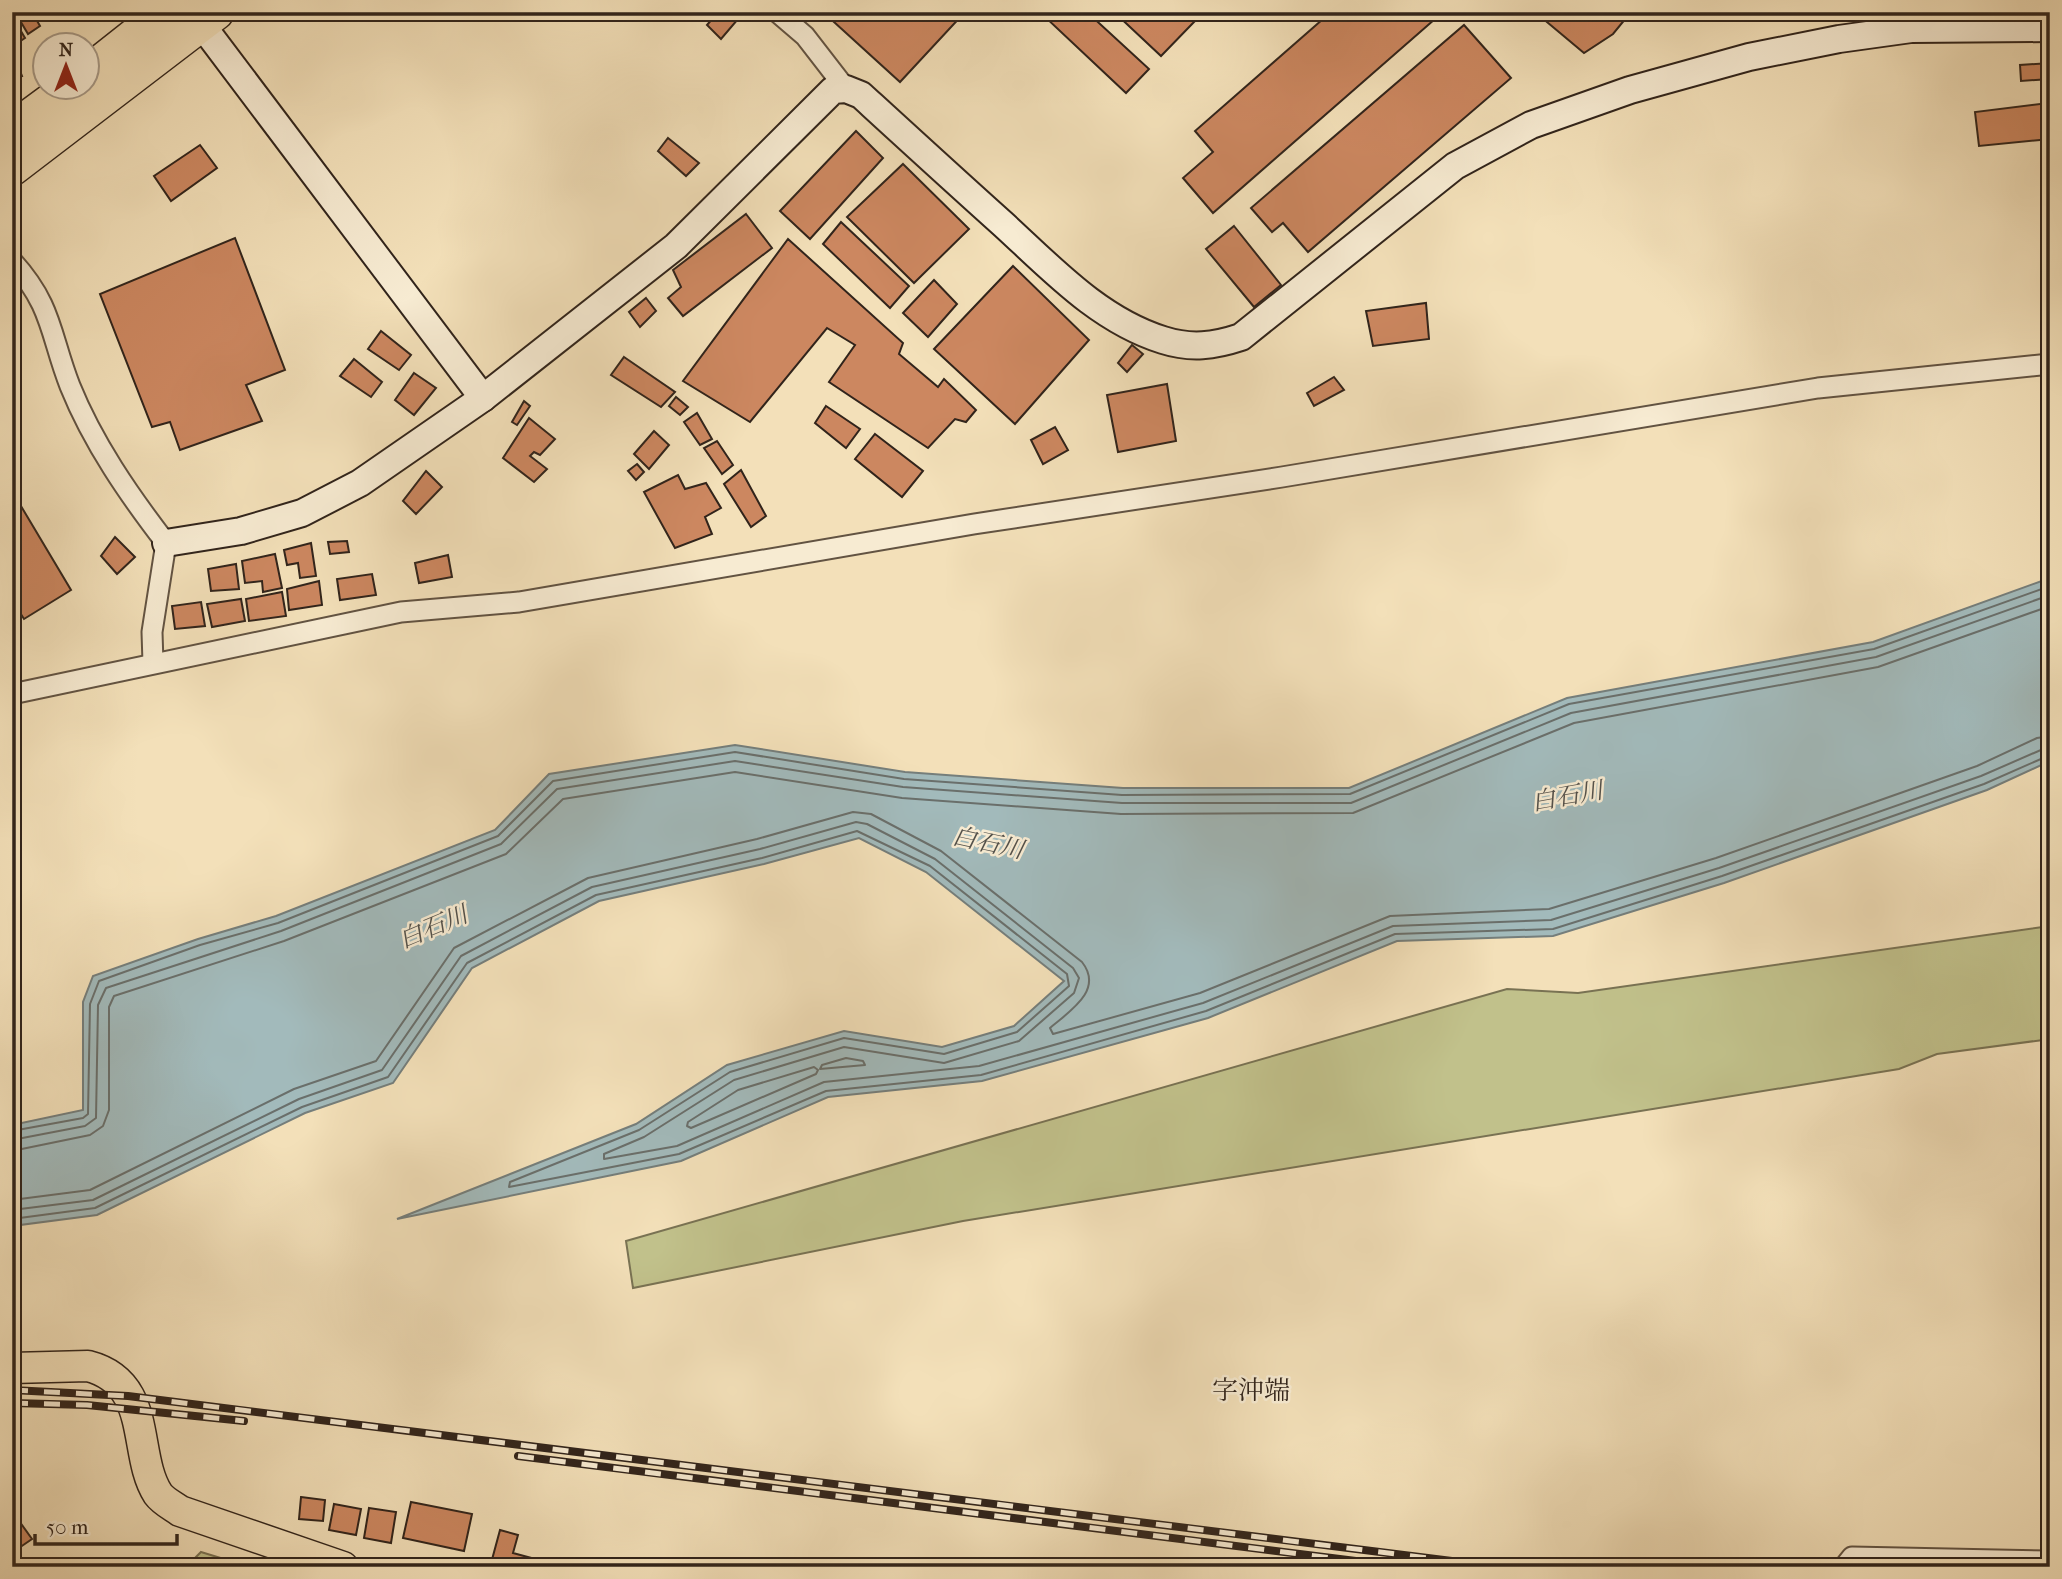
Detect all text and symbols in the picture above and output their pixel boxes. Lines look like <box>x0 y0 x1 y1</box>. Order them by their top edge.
north arrow <box>32 32 102 102</box>
text: N <box>59 39 74 61</box>
water label: 白石川 <box>1529 775 1608 816</box>
water label: 白石川 <box>950 822 1029 865</box>
water label: 白石川 <box>394 899 474 954</box>
district label: 字沖端 <box>1212 1375 1290 1406</box>
scale bar <box>35 1502 177 1546</box>
text: 50 m <box>46 1515 89 1539</box>

